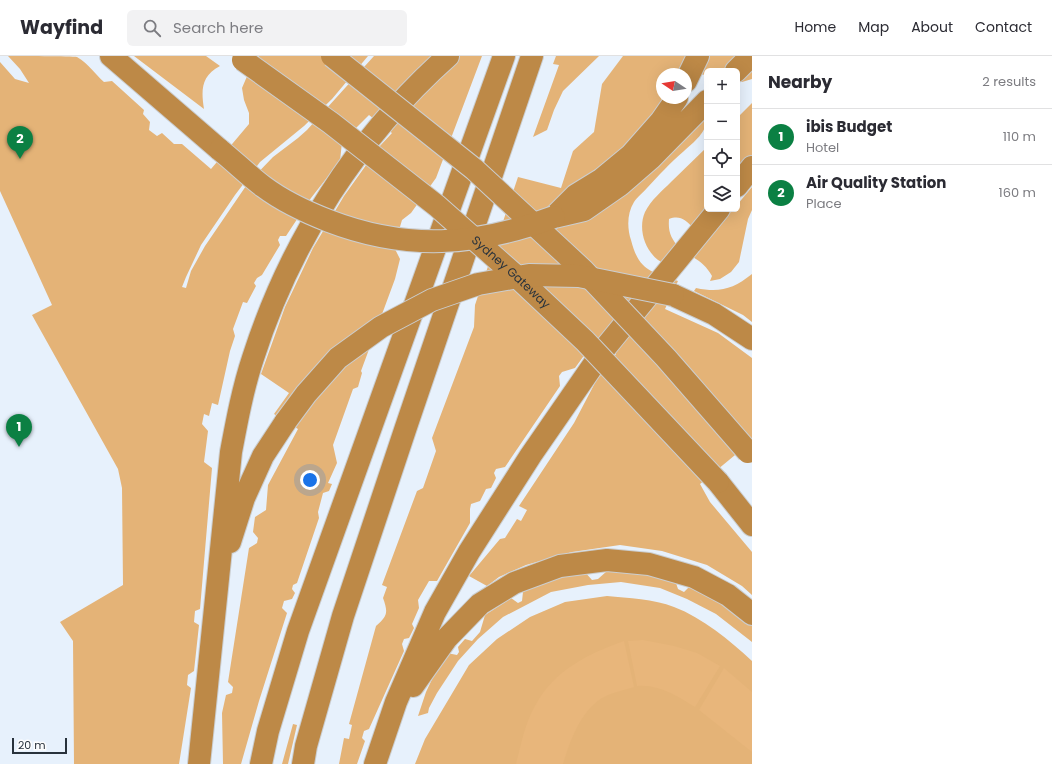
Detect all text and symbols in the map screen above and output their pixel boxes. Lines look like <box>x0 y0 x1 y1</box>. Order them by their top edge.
search box <box>127 10 407 46</box>
text: Wayfind <box>20 14 103 41</box>
icon: search <box>141 17 163 39</box>
text: Search here <box>173 17 263 38</box>
text: Home <box>794 17 836 37</box>
text: Map <box>858 17 889 37</box>
text: About <box>911 17 953 37</box>
text: Contact <box>975 17 1032 37</box>
north arrow <box>656 68 692 104</box>
map controls <box>704 68 740 212</box>
button: + <box>704 68 740 104</box>
text: Nearby <box>768 70 832 94</box>
text: 2 results <box>982 72 1036 91</box>
button: − <box>704 104 740 140</box>
text: ibis Budget <box>806 116 892 137</box>
pin: 2 <box>7 126 33 159</box>
text: 1 <box>779 127 783 146</box>
text: 110 m <box>1003 127 1036 146</box>
text: Hotel <box>806 138 839 157</box>
button: locate <box>704 140 740 176</box>
text: Air Quality Station <box>806 172 946 193</box>
button: layers <box>704 176 740 212</box>
text: 2 <box>777 183 785 202</box>
text: 160 m <box>999 183 1036 202</box>
text: Place <box>806 194 841 213</box>
street label: Sydney Gateway <box>468 231 554 312</box>
pin: 1 <box>6 414 32 447</box>
your location <box>300 470 320 490</box>
scale bar <box>12 736 67 755</box>
text: 20 m <box>18 737 46 753</box>

